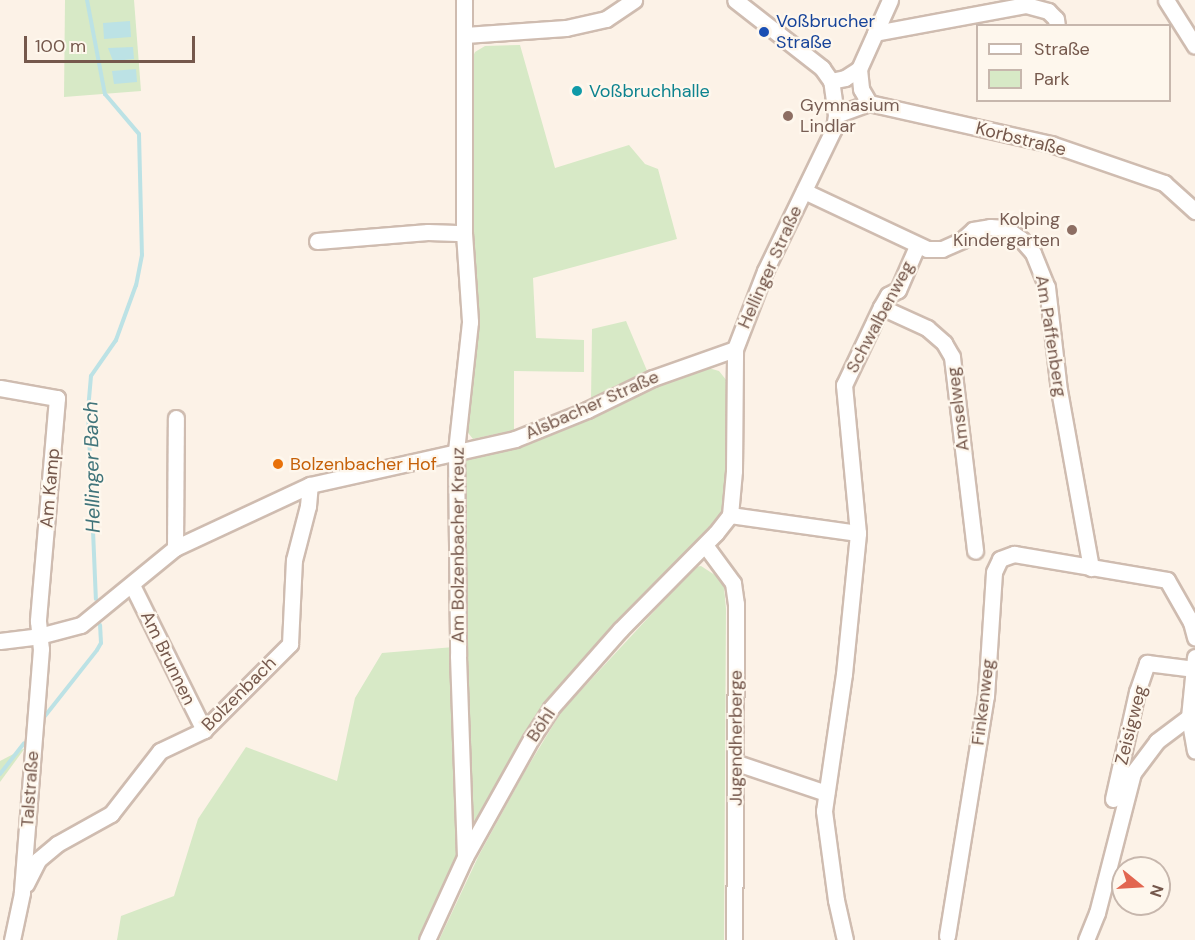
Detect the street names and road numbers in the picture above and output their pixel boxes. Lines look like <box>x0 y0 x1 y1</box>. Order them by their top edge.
street label: Korbstraße <box>973 117 1069 161</box>
street label: Hellinger Straße <box>733 202 807 332</box>
street label: Schwalbenweg <box>841 257 919 377</box>
street label: Am Paffenberg <box>1031 274 1071 398</box>
street label: Alsbacher Straße <box>522 366 662 444</box>
street label: Amselweg <box>942 366 974 452</box>
street label: Am Kamp <box>36 447 64 529</box>
street label: Am Bolzenbacher Kreuz <box>447 447 469 643</box>
street label: Am Brunnen <box>136 608 200 708</box>
street label: Bolzenbach <box>197 652 281 736</box>
street label: Finkenweg <box>967 658 999 746</box>
street label: Jugendherberge <box>725 670 747 806</box>
street label: Zeisigweg <box>1111 683 1151 767</box>
street label: Böhl <box>522 704 560 746</box>
street label: Talstraße <box>17 750 43 828</box>

